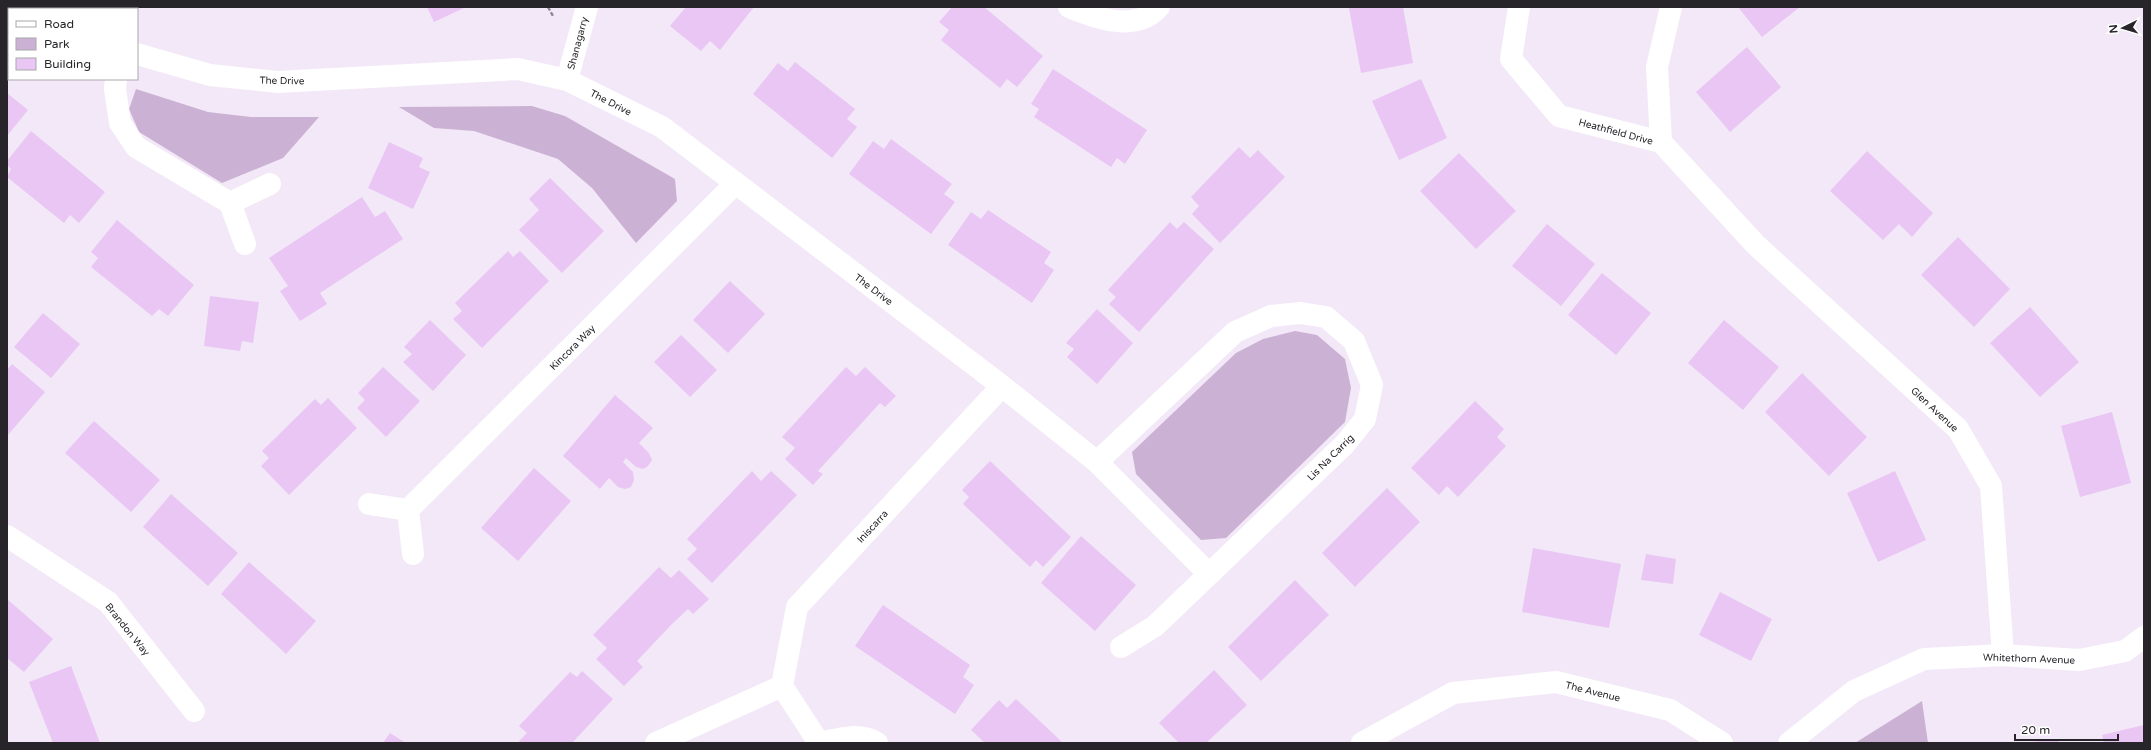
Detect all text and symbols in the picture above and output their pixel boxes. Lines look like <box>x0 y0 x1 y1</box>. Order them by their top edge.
legend <box>8 8 138 80</box>
north arrow <box>2103 8 2143 48</box>
street label: Shanagarry <box>565 15 591 71</box>
text: Road <box>44 17 74 31</box>
text: N <box>2107 24 2120 34</box>
text: Park <box>44 37 70 51</box>
text: Building <box>44 57 91 71</box>
street label: The Drive <box>259 75 305 87</box>
street label: The Drive <box>588 87 634 119</box>
street label: Heathfield Drive <box>1577 116 1655 148</box>
street label: The Drive <box>852 271 895 308</box>
street label: Kincora Way <box>547 322 598 373</box>
street label: Glen Avenue <box>1908 385 1961 435</box>
street label: Lis Na Carrig <box>1305 432 1356 483</box>
street label: Iniscarra <box>855 508 891 546</box>
street label: Brandon Way <box>102 601 152 659</box>
street label: Whitethorn Avenue <box>1983 651 2076 667</box>
street label: The Avenue <box>1564 679 1622 705</box>
scale bar <box>2015 716 2118 742</box>
text: 20 m <box>2021 723 2050 737</box>

